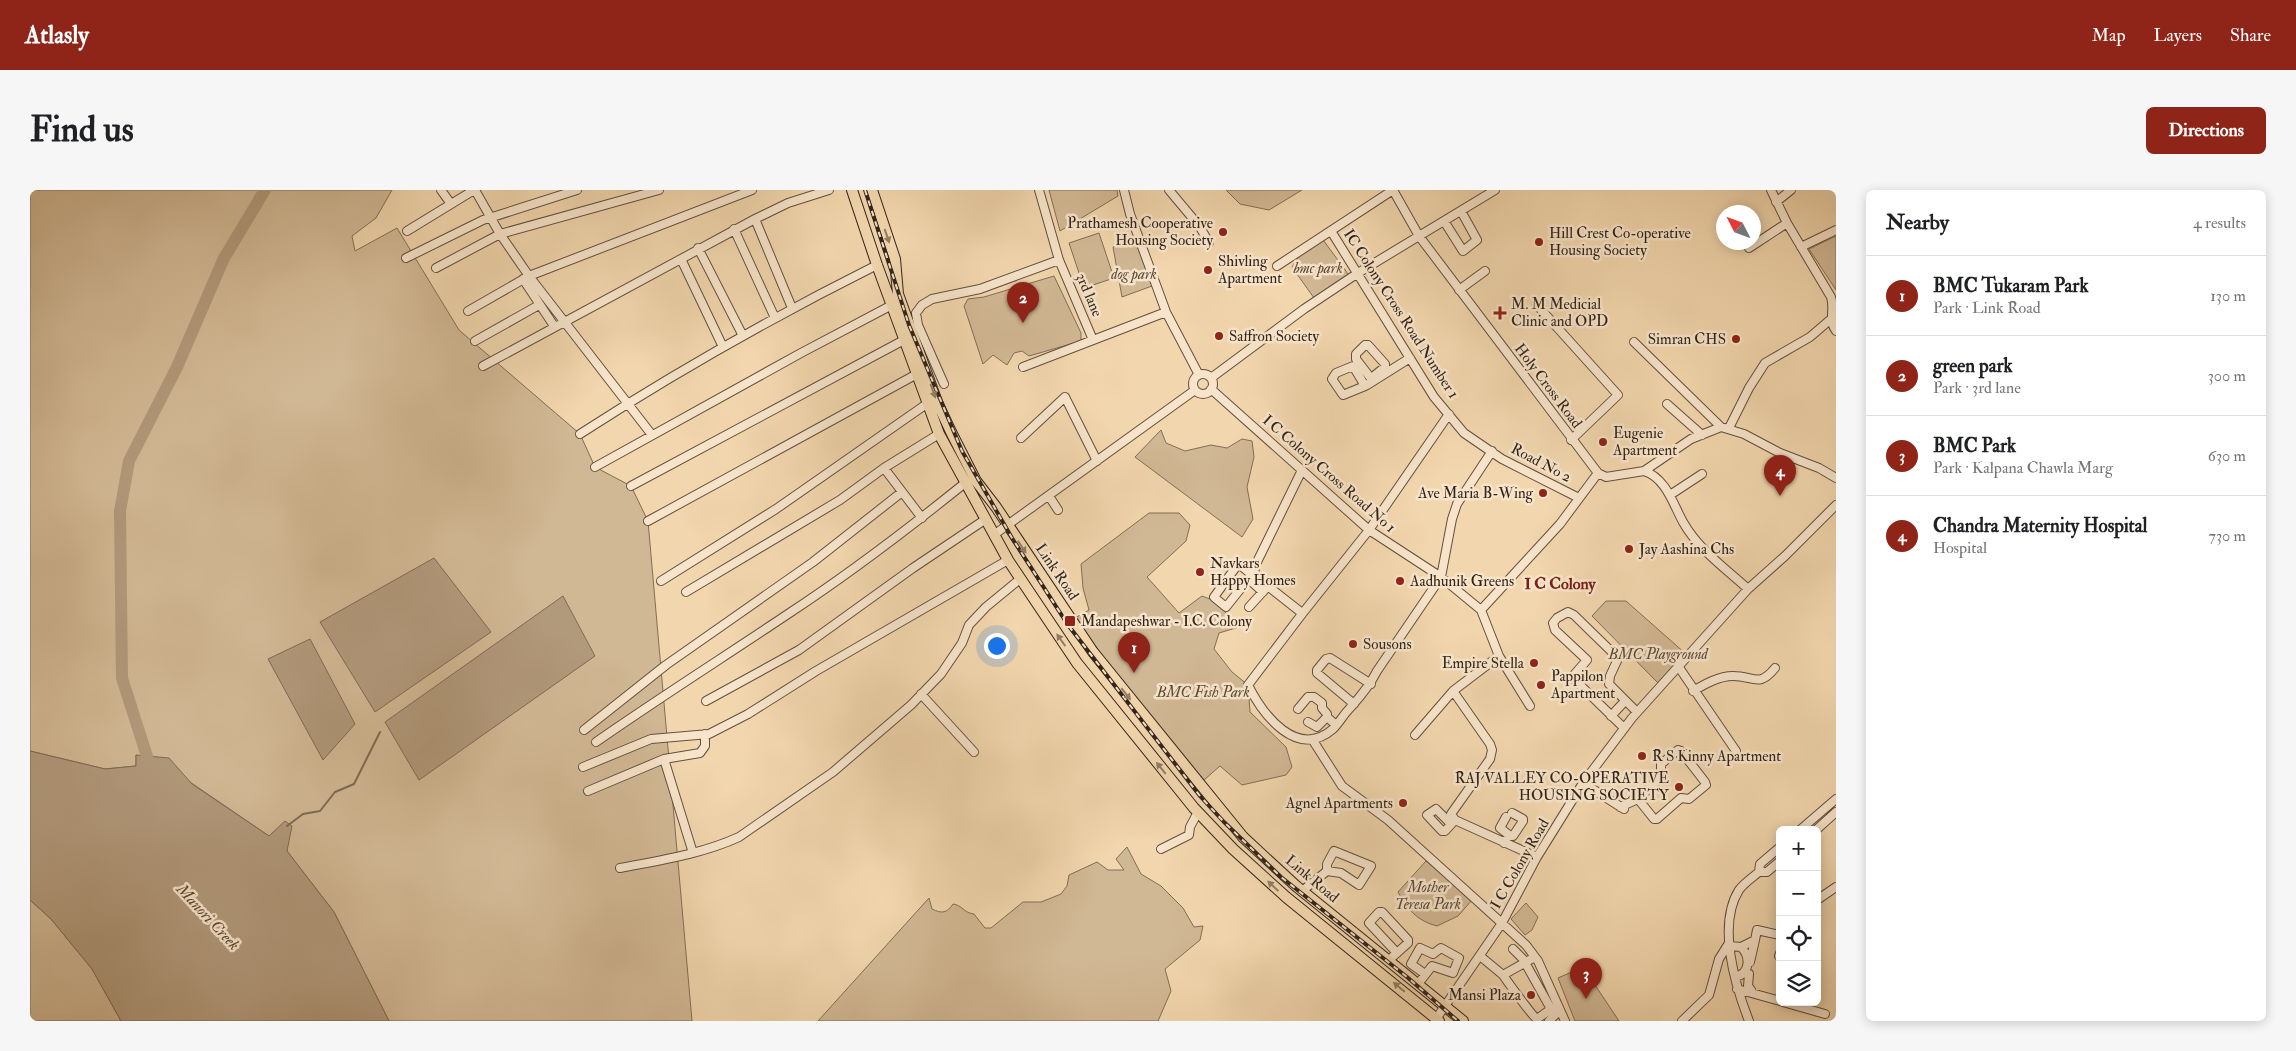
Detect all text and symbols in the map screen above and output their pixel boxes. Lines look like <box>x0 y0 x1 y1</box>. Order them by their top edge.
text: Atlasly <box>25 20 89 51</box>
text: Map <box>2092 24 2126 47</box>
text: Layers <box>2154 24 2202 47</box>
text: Share <box>2230 24 2271 47</box>
button: Directions <box>2146 107 2266 154</box>
text: Find us <box>30 108 134 152</box>
north arrow <box>1716 205 1761 250</box>
text: Nearby <box>1886 209 1949 236</box>
text: 4 results <box>2193 213 2246 233</box>
place label: Prathamesh Cooperative Housing Society <box>1067 214 1213 250</box>
place label: Hill Crest Co-operative Housing Society <box>1549 224 1691 260</box>
marker: Prathamesh Cooperative Housing Society <box>1217 226 1229 238</box>
street label: IC Colony Cross Road Number 1 <box>1339 226 1463 402</box>
one-way arrow <box>883 229 891 244</box>
marker: Hill Crest Co-operative Housing Society <box>1533 236 1545 248</box>
place label: Shivling Apartment <box>1217 252 1282 289</box>
park label: bmc park <box>1292 259 1343 278</box>
marker: Shivling Apartment <box>1202 264 1214 276</box>
park label: dog park <box>1110 265 1157 284</box>
street label: 3rd lane <box>1071 270 1107 320</box>
text: BMC Tukaram Park <box>1933 274 2088 298</box>
pin: 2 <box>1007 282 1039 323</box>
text: 1 <box>1899 286 1905 306</box>
text: 130 m <box>2210 286 2246 306</box>
place label: M. M Medicial Clinic and OPD <box>1511 295 1608 331</box>
text: Park · Link Road <box>1933 298 2041 318</box>
marker: M. M Medicial Clinic and OPD <box>1493 306 1507 320</box>
place label: Saffron Society <box>1229 327 1319 346</box>
marker: Saffron Society <box>1213 330 1225 342</box>
place label: Simran CHS <box>1648 330 1726 349</box>
marker: Simran CHS <box>1730 333 1742 345</box>
street label: Holy Cross Road <box>1510 340 1586 433</box>
text: green park <box>1933 354 2013 378</box>
text: 2 <box>1898 366 1906 386</box>
text: 300 m <box>2208 366 2246 386</box>
text: Park · 3rd lane <box>1933 378 2021 398</box>
one-way arrow <box>929 384 937 399</box>
street label: I C Colony Cross Road No 1 <box>1259 411 1399 537</box>
place label: Eugenie Apartment <box>1612 424 1677 461</box>
text: BMC Park <box>1933 434 2016 458</box>
marker: Eugenie Apartment <box>1597 436 1609 448</box>
street label: Road No 2 <box>1508 439 1575 487</box>
text: 3 <box>1899 446 1905 466</box>
text: 630 m <box>2208 446 2246 466</box>
pin: 4 <box>1764 455 1796 496</box>
text: Park · Kalpana Chawla Marg <box>1933 458 2113 478</box>
place label: Ave Maria B-Wing <box>1417 484 1534 503</box>
marker: Ave Maria B-Wing <box>1537 487 1549 499</box>
text: Chandra Maternity Hospital <box>1933 514 2147 538</box>
text: 4 <box>1898 526 1906 546</box>
text: 730 m <box>2209 526 2246 546</box>
text: Hospital <box>1933 538 1987 558</box>
one-way arrow <box>1017 540 1027 553</box>
street label: Link Road <box>1031 540 1083 604</box>
place label: Jay Aashina Chs <box>1638 540 1734 560</box>
marker: Jay Aashina Chs <box>1623 543 1635 555</box>
place label: Navkars Happy Homes <box>1210 554 1296 591</box>
marker: Navkars Happy Homes <box>1194 566 1206 578</box>
place label: Aadhunik Greens <box>1409 572 1514 591</box>
district label: I C Colony <box>1524 574 1597 595</box>
marker: Aadhunik Greens <box>1394 575 1406 587</box>
place label: Mandapeshwar - I.C. Colony <box>1081 612 1252 632</box>
marker: Mandapeshwar - I.C. Colony <box>1063 614 1077 628</box>
pin: 1 <box>1118 632 1150 673</box>
your location <box>984 633 1010 659</box>
one-way arrow <box>1056 633 1066 646</box>
place label: Sousons <box>1363 635 1412 654</box>
marker: Sousons <box>1347 638 1359 650</box>
park label: BMC Playground <box>1607 645 1710 664</box>
place label: Empire Stella <box>1442 654 1525 674</box>
marker: Empire Stella <box>1528 657 1540 669</box>
place label: Pappilon Apartment <box>1550 667 1615 704</box>
marker: Pappilon Apartment <box>1535 679 1547 691</box>
park label: BMC Fish Park <box>1155 683 1250 702</box>
one-way arrow <box>1121 687 1131 701</box>
place label: R S Kinny Apartment <box>1652 747 1781 767</box>
marker: R S Kinny Apartment <box>1636 750 1648 762</box>
one-way arrow <box>1156 762 1167 775</box>
place label: RAJ VALLEY CO-OPERATIVE HOUSING SOCIETY <box>1455 769 1670 805</box>
marker: RAJ VALLEY CO-OPERATIVE HOUSING SOCIETY <box>1673 781 1685 793</box>
place label: Agnel Apartments <box>1285 794 1393 814</box>
marker: Agnel Apartments <box>1397 797 1409 809</box>
street label: I C Colony Road <box>1486 815 1554 913</box>
map controls <box>1776 826 1821 1006</box>
button: + <box>1776 826 1821 871</box>
street label: Link Road <box>1281 851 1343 907</box>
button: − <box>1776 871 1821 916</box>
park label: Mother Teresa Park <box>1395 878 1461 914</box>
water label: Manori Creek <box>171 879 244 955</box>
one-way arrow <box>1267 880 1279 892</box>
button: locate <box>1776 916 1821 961</box>
pin: 3 <box>1570 958 1602 999</box>
button: layers <box>1776 961 1821 1006</box>
one-way arrow <box>1393 982 1406 993</box>
place label: Mansi Plaza <box>1448 986 1522 1005</box>
marker: Mansi Plaza <box>1525 989 1537 1001</box>

